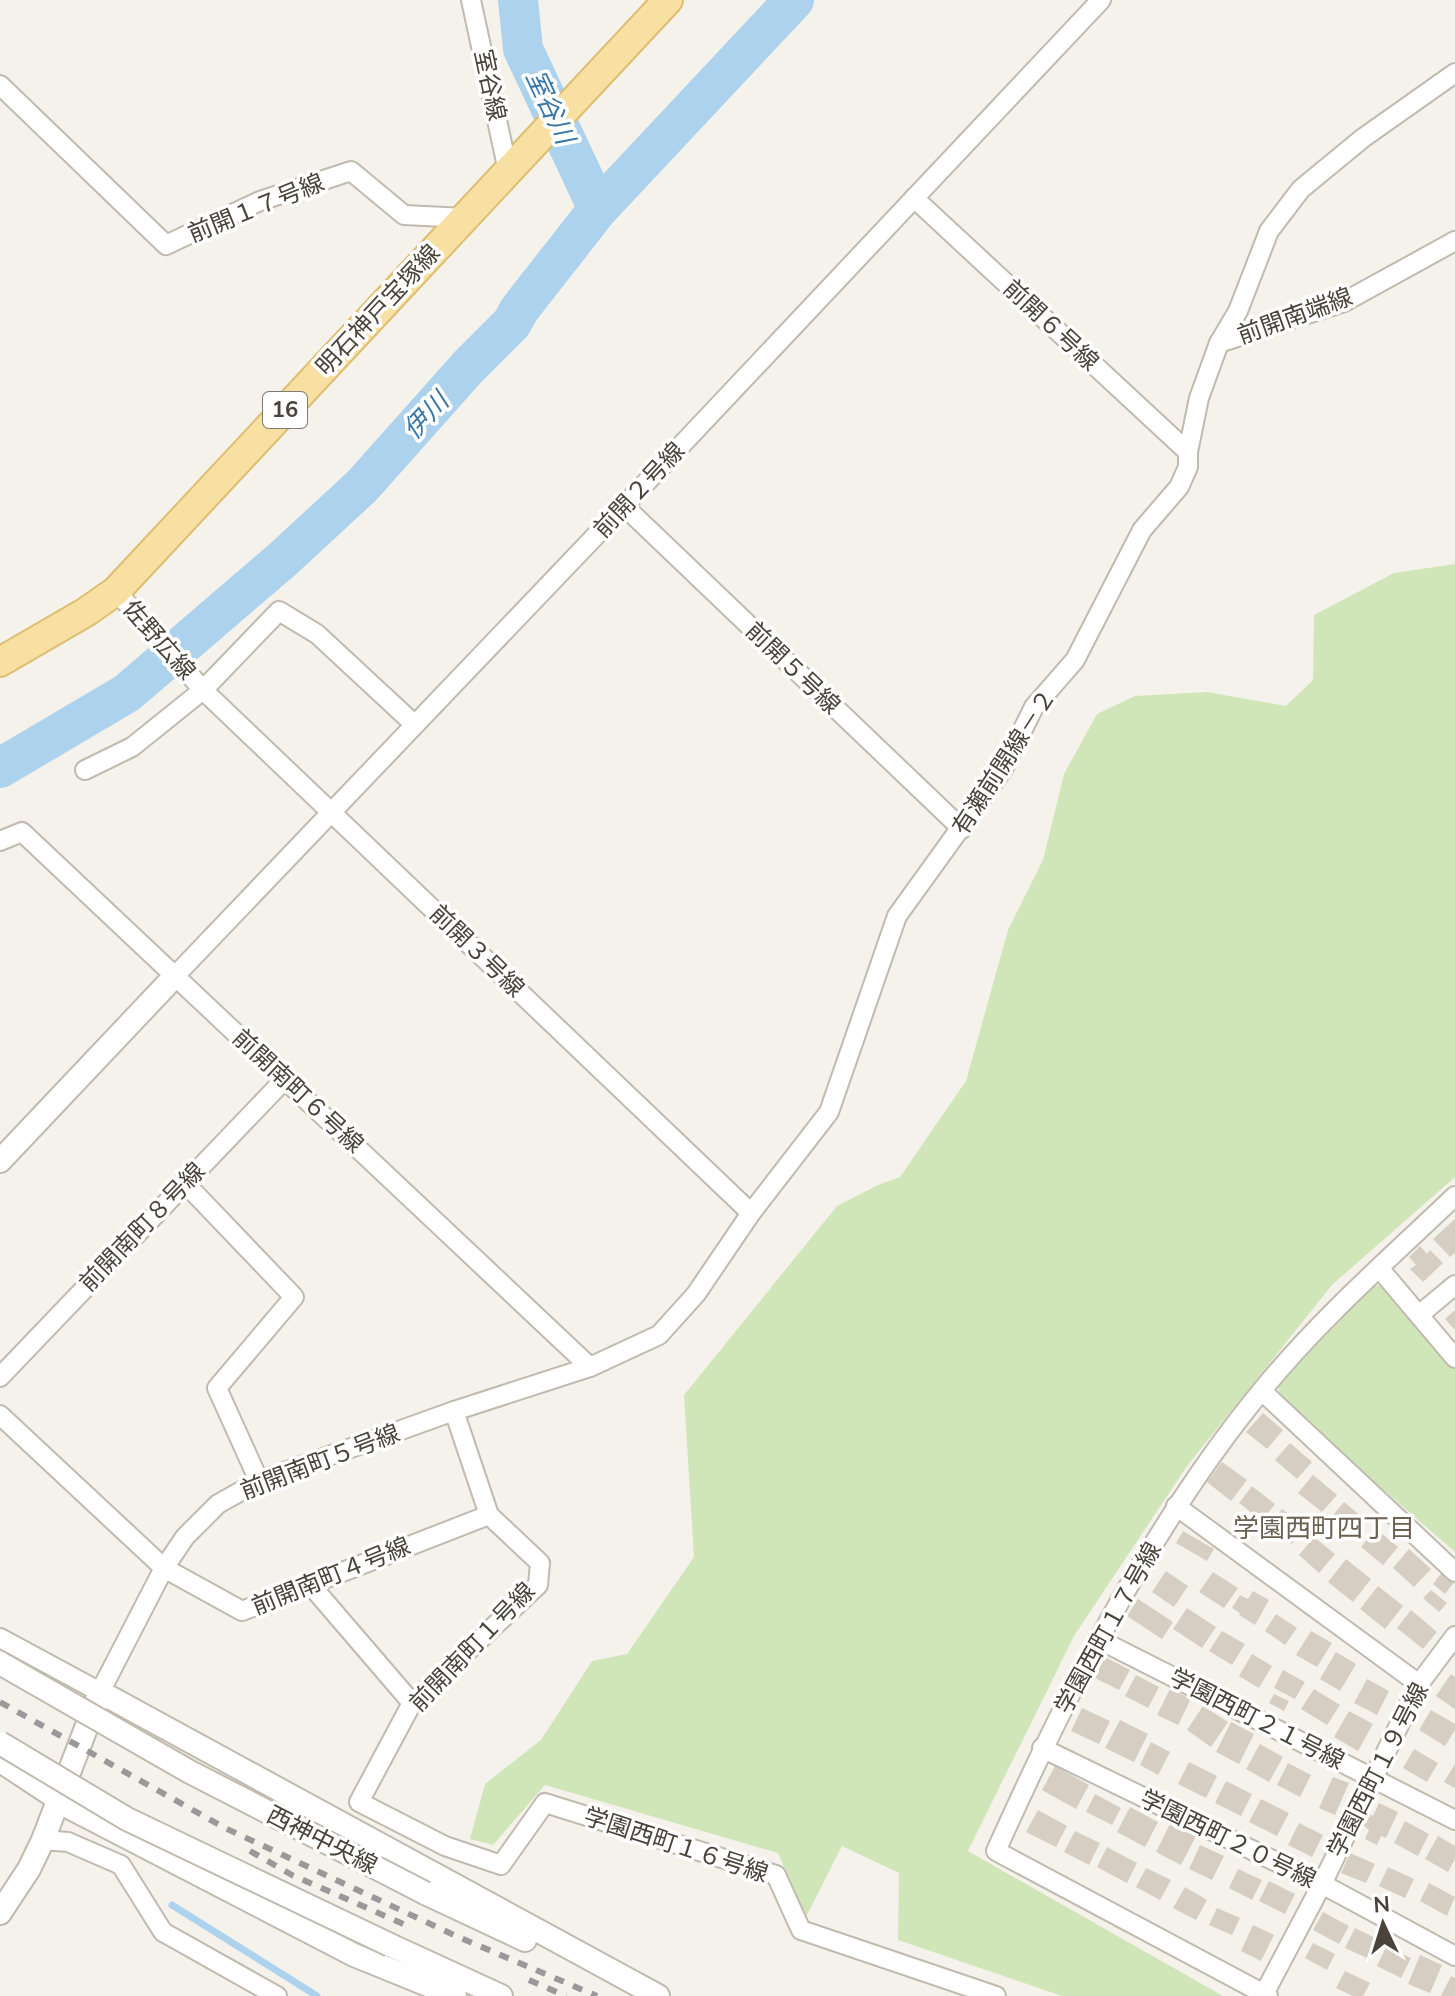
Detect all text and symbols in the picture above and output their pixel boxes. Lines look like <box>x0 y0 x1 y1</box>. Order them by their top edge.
street label: 室谷線 <box>467 46 513 124</box>
water label: 室谷川 <box>518 64 584 152</box>
street label: 前開１７号線 <box>183 166 329 250</box>
street label: 明石神戸宝塚線 <box>309 238 447 382</box>
street label: 前開６号線 <box>996 272 1106 378</box>
street label: 前開南端線 <box>1233 280 1357 352</box>
water label: 伊川 <box>395 383 459 447</box>
road number: 16 <box>263 392 307 428</box>
street label: 前開２号線 <box>586 435 692 545</box>
street label: 佐野広線 <box>115 593 203 687</box>
street label: 前開５号線 <box>739 615 847 721</box>
street label: 有瀬前開線－２ <box>945 683 1063 841</box>
street label: 前開３号線 <box>423 898 531 1004</box>
street label: 前開南町６号線 <box>226 1022 370 1160</box>
street label: 前開南町８号線 <box>72 1155 212 1299</box>
street label: 前開南町５号線 <box>236 1417 404 1507</box>
district label: 学園西町四丁目 <box>1233 1511 1415 1546</box>
street label: 前開南町４号線 <box>247 1530 415 1622</box>
street label: 学園西町１７号線 <box>1047 1536 1169 1720</box>
street label: 前開南町１号線 <box>402 1575 542 1719</box>
street label: 学園西町２１号線 <box>1164 1661 1350 1777</box>
street label: 学園西町１９号線 <box>1320 1677 1436 1863</box>
street label: 学園西町２０号線 <box>1135 1783 1321 1895</box>
street label: 西神中央線 <box>261 1799 383 1881</box>
street label: 学園西町１６号線 <box>580 1800 772 1890</box>
north arrow <box>1343 1884 1423 1964</box>
text: N <box>1372 1890 1391 1921</box>

